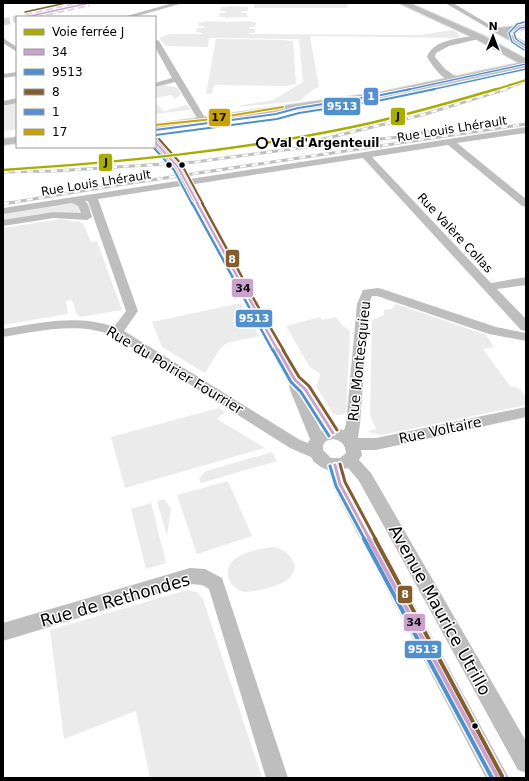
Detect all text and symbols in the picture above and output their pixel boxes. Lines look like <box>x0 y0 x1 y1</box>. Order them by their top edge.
legend <box>16 16 156 148</box>
north arrow <box>473 16 513 56</box>
text: N <box>488 20 498 33</box>
text: Voie ferrée J <box>52 25 124 39</box>
text: 34 <box>52 45 67 59</box>
text: 9513 <box>52 65 83 79</box>
text: 8 <box>52 85 60 99</box>
line badge: 1 <box>363 87 379 106</box>
text: 1 <box>367 90 375 103</box>
line badge: 9513 <box>323 97 361 116</box>
text: 9513 <box>327 100 357 113</box>
text: 1 <box>52 105 60 119</box>
line badge: J <box>390 107 406 126</box>
line badge: 17 <box>208 108 231 127</box>
text: J <box>395 110 400 123</box>
text: 17 <box>211 111 227 124</box>
street label: Rue Louis Lhérault <box>396 113 508 145</box>
text: 17 <box>52 125 67 139</box>
place label: Val d'Argenteuil <box>271 136 379 150</box>
marker: Val d'Argenteuil <box>256 137 268 149</box>
line badge: J <box>98 153 113 172</box>
text: J <box>103 156 108 169</box>
unlabelled marker <box>164 160 174 170</box>
unlabelled marker <box>177 160 187 170</box>
street label: Rue Louis Lhérault <box>40 167 152 199</box>
street label: Rue Valère Collas <box>414 190 496 276</box>
line badge: 8 <box>225 249 240 268</box>
text: 8 <box>228 253 236 266</box>
line badge: 34 <box>231 278 254 298</box>
text: 34 <box>235 282 251 295</box>
street label: Rue Montesquieu <box>345 300 373 422</box>
line badge: 9513 <box>235 309 273 328</box>
text: 9513 <box>239 312 269 325</box>
street label: Rue du Poirier Fourrier <box>104 323 246 417</box>
street label: Rue Voltaire <box>397 413 483 447</box>
street label: Avenue Maurice Utrillo <box>385 521 495 699</box>
street label: Rue de Rethondes <box>38 569 192 631</box>
line badge: 8 <box>397 585 413 604</box>
text: 8 <box>401 588 409 601</box>
line badge: 34 <box>403 613 426 632</box>
text: 34 <box>406 616 422 629</box>
line badge: 9513 <box>404 640 442 659</box>
text: 9513 <box>408 643 438 656</box>
unlabelled marker <box>470 721 480 731</box>

